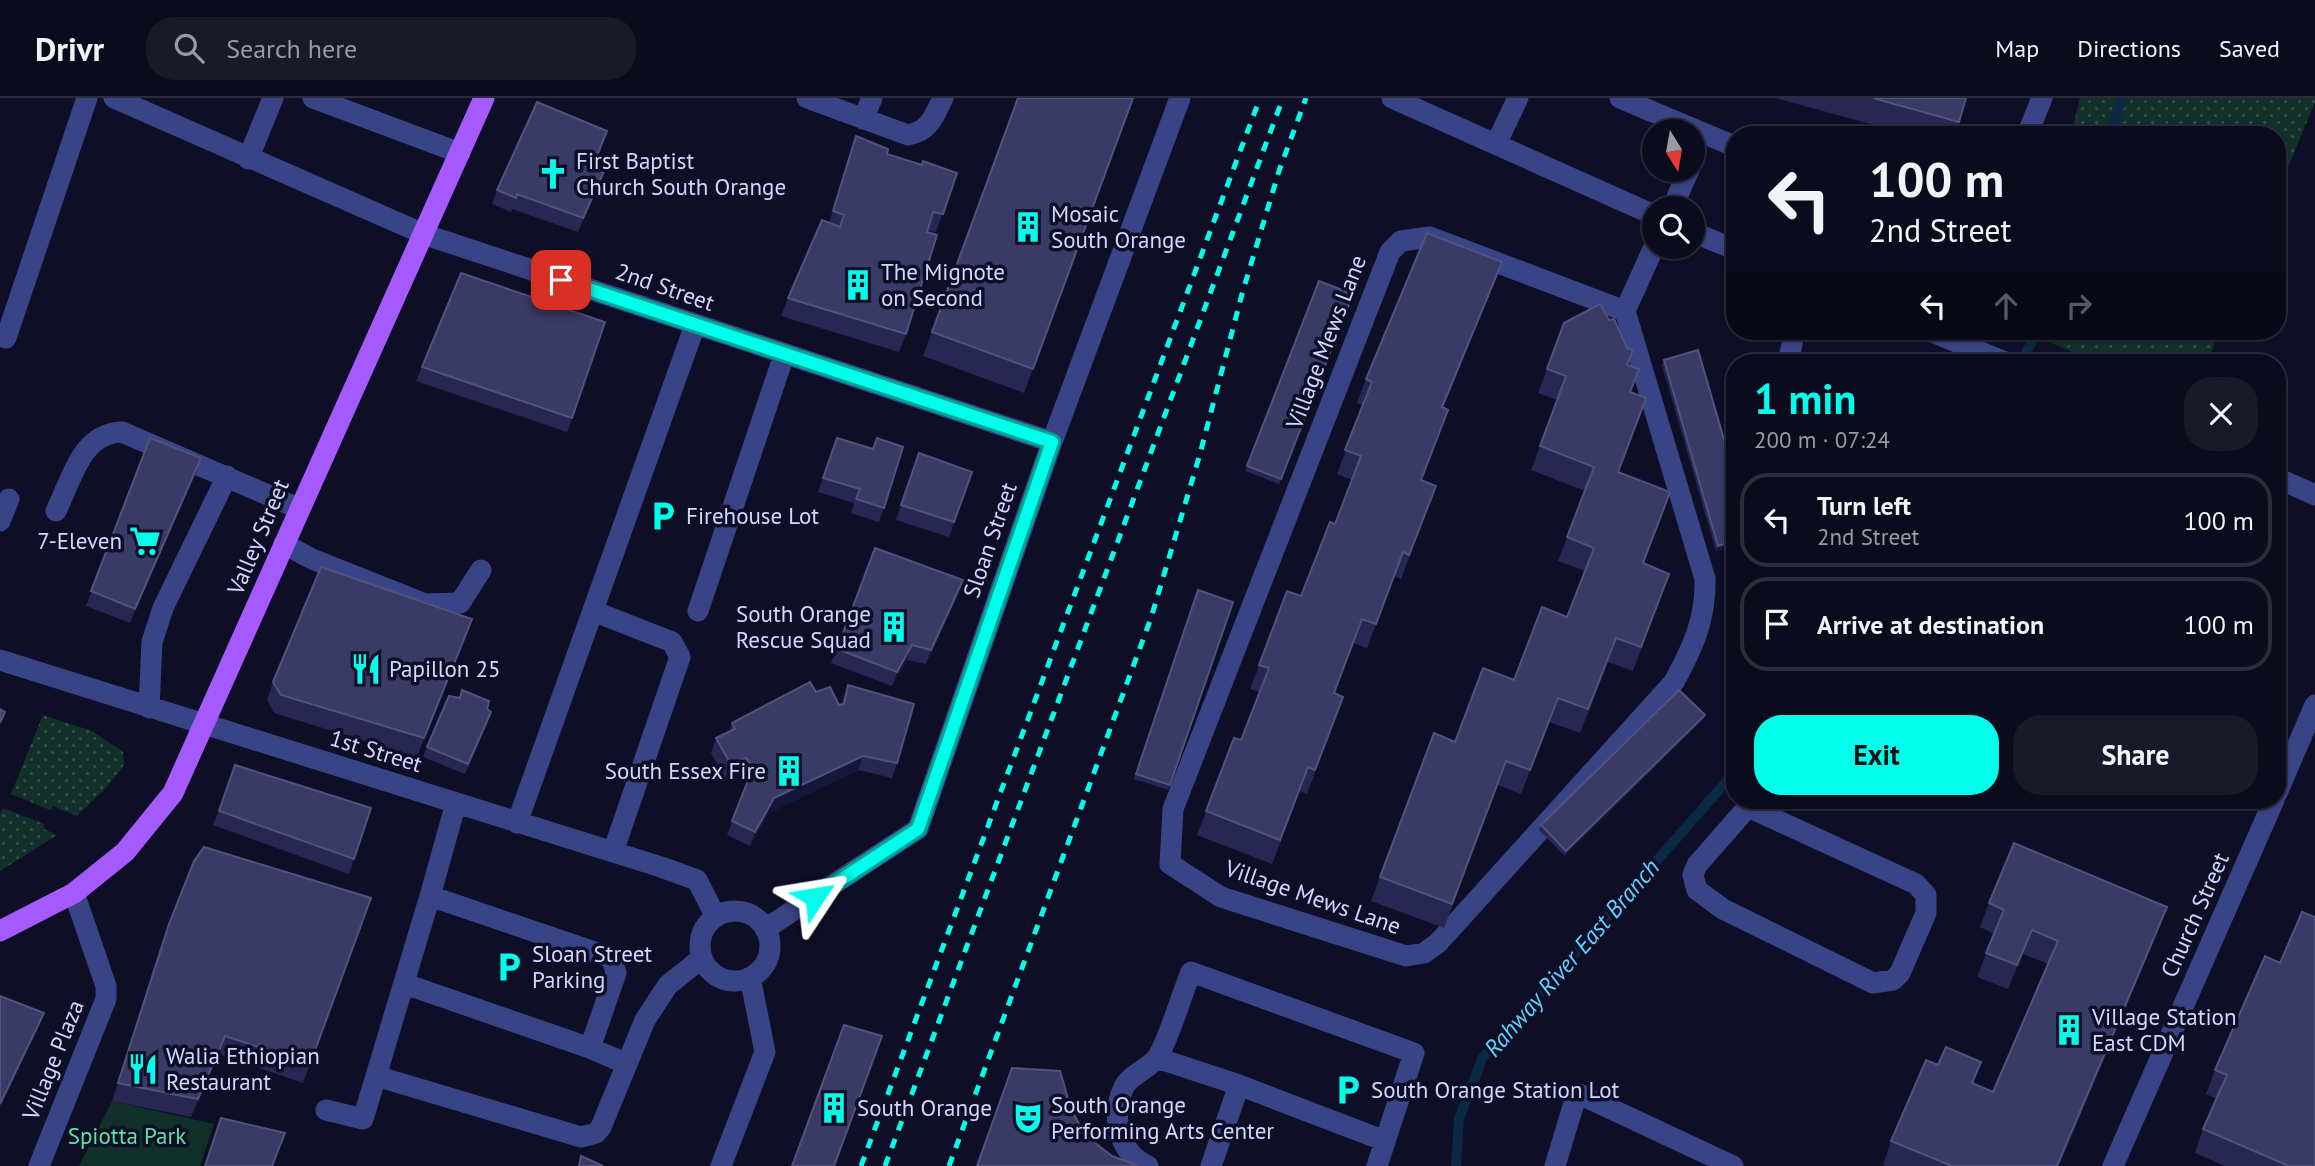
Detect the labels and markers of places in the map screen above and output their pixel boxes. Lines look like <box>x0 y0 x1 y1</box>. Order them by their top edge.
place label: First Baptist Church South Orange <box>576 146 786 201</box>
church icon: First Baptist Church South Orange <box>536 157 570 191</box>
place label: Mosaic South Orange <box>1051 199 1186 254</box>
building icon: Mosaic South Orange <box>1011 210 1045 244</box>
pin <box>531 250 591 310</box>
place label: The Mignote on Second <box>881 257 1005 312</box>
building icon: The Mignote on Second <box>841 268 875 302</box>
parking icon: Firehouse Lot <box>646 499 680 533</box>
place label: Firehouse Lot <box>686 501 819 530</box>
supermarket icon: 7-Eleven <box>128 524 162 558</box>
place label: 7-Eleven <box>37 526 122 555</box>
place label: South Orange Rescue Squad <box>736 599 871 654</box>
building icon: South Orange Rescue Squad <box>877 610 911 644</box>
restaurant icon: Papillon 25 <box>349 652 383 686</box>
place label: Papillon 25 <box>389 654 501 683</box>
building icon: South Essex Fire <box>772 754 806 788</box>
place label: South Essex Fire <box>605 756 766 785</box>
place label: Sloan Street Parking <box>532 939 652 994</box>
parking icon: Sloan Street Parking <box>492 950 526 984</box>
place label: Village Station East CDM <box>2091 1002 2237 1057</box>
building icon: Village Station East CDM <box>2052 1013 2086 1047</box>
place label: Walia Ethiopian Restaurant <box>166 1041 320 1096</box>
restaurant icon: Walia Ethiopian Restaurant <box>126 1052 160 1086</box>
parking icon: South Orange Station Lot <box>1331 1073 1365 1107</box>
place label: South Orange Station Lot <box>1371 1075 1619 1104</box>
place label: South Orange Performing Arts Center <box>1051 1090 1274 1145</box>
building icon: South Orange <box>817 1091 851 1125</box>
place label: South Orange <box>857 1093 992 1122</box>
theatre icon: South Orange Performing Arts Center <box>1011 1101 1045 1135</box>

